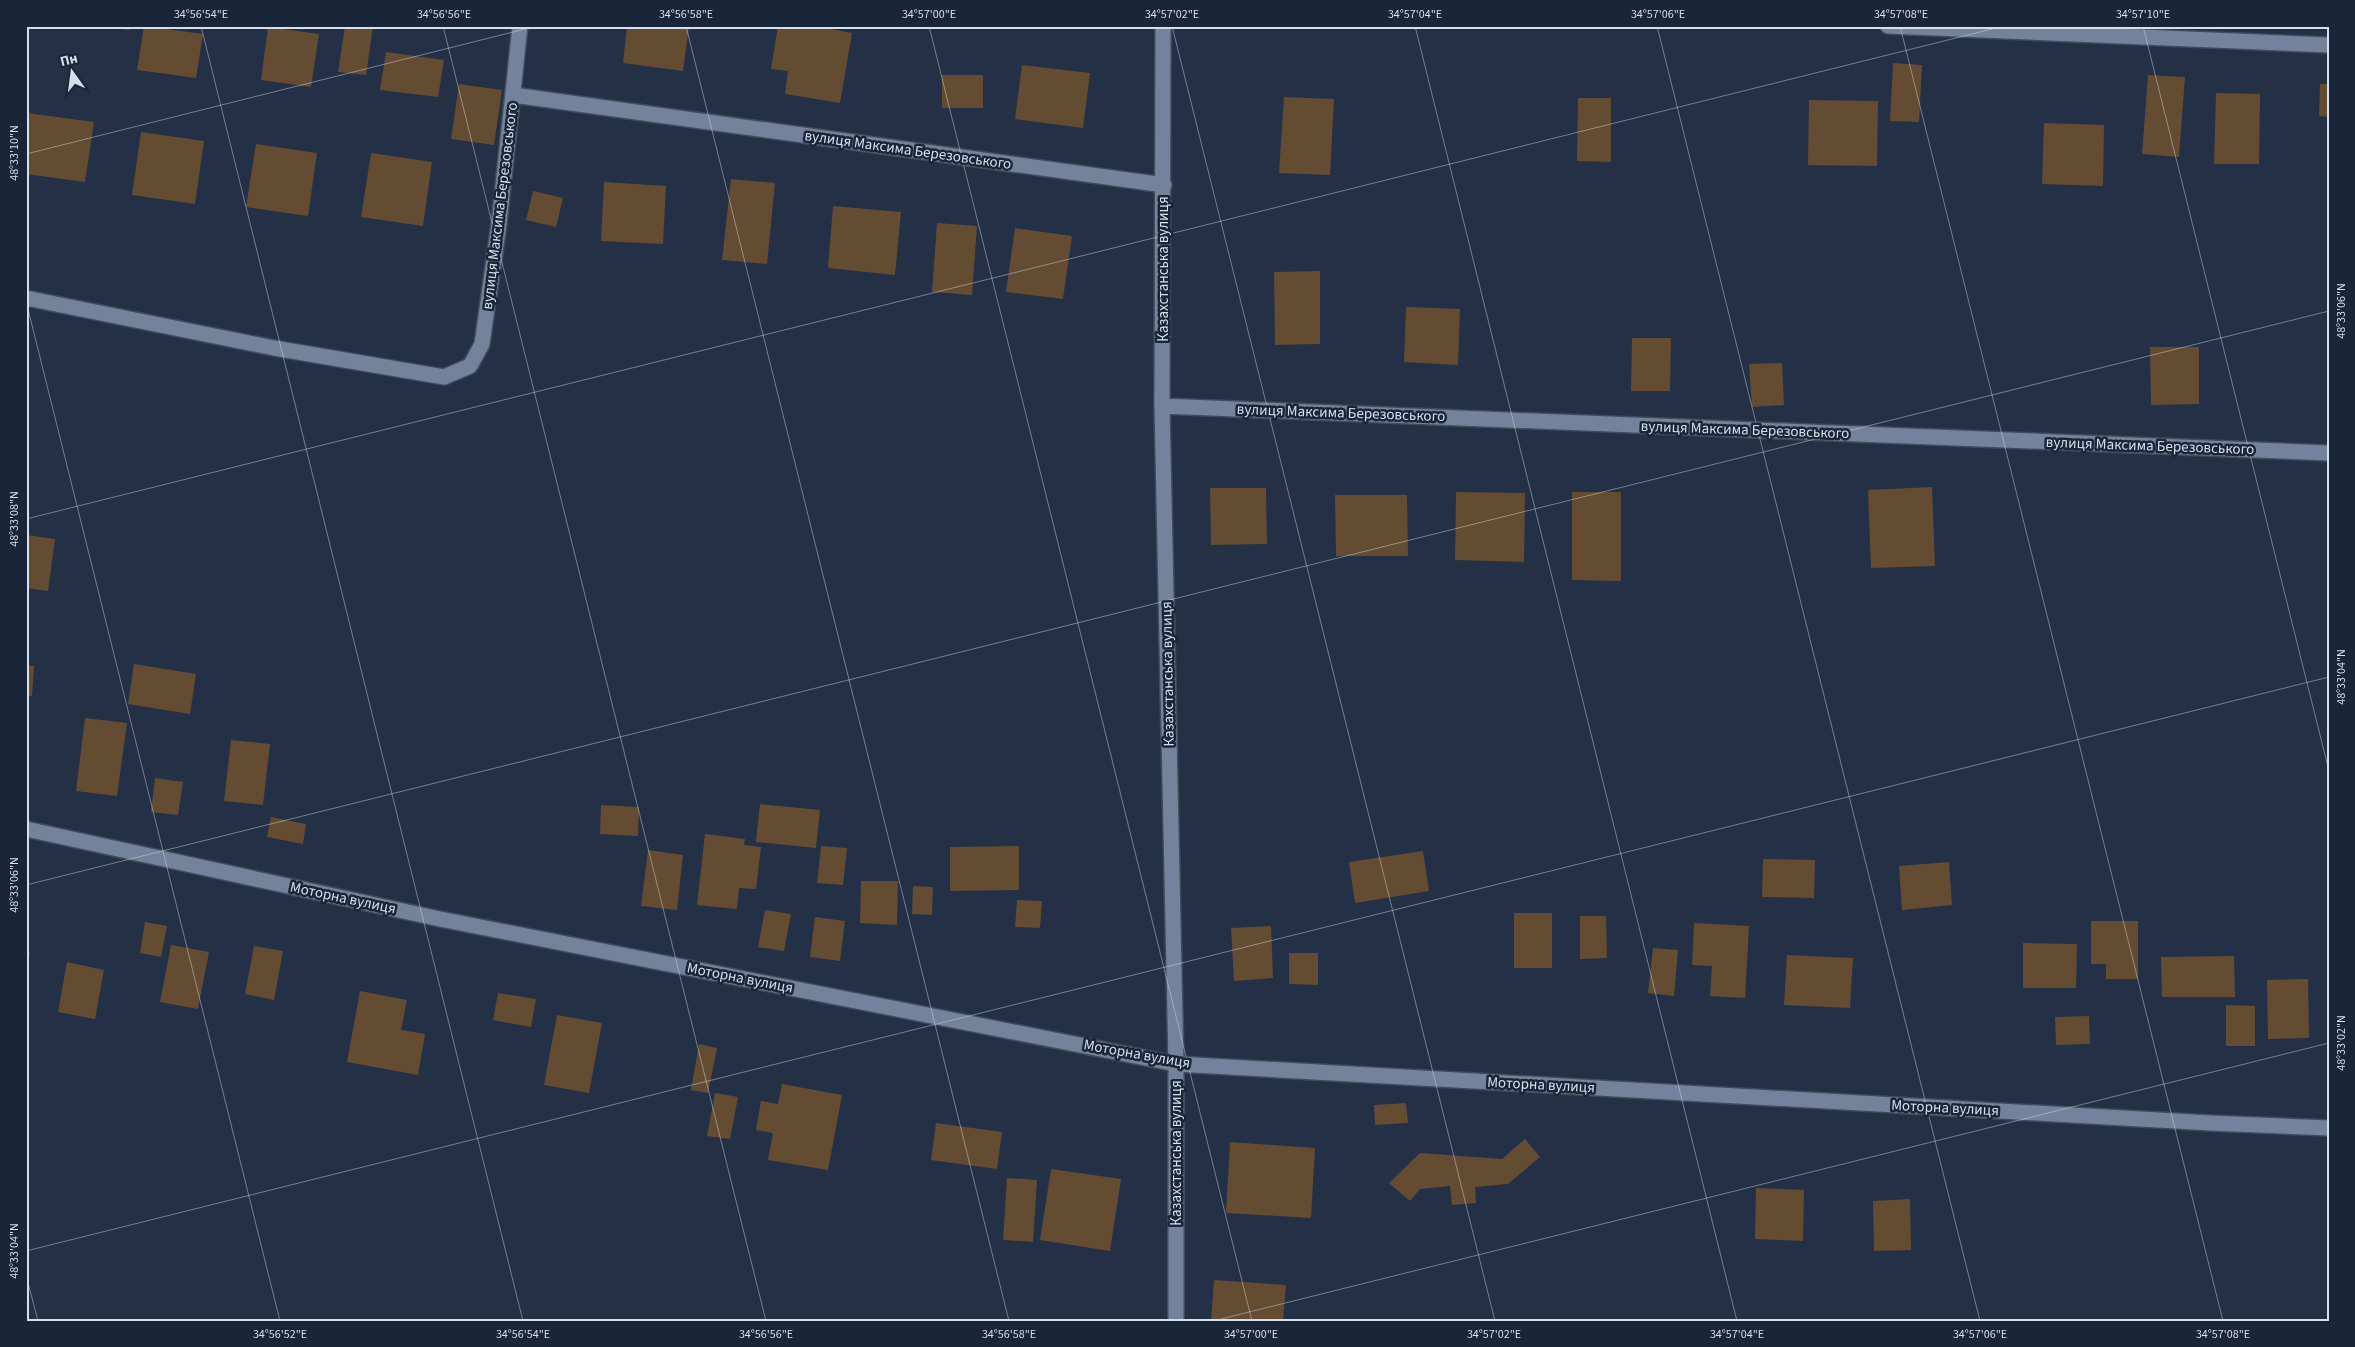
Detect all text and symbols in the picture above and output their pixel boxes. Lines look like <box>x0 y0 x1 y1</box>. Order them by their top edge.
text: 34°56'54"E <box>174 6 228 23</box>
text: 34°56'56"E <box>417 6 471 23</box>
text: 34°56'58"E <box>659 6 713 23</box>
text: 34°57'00"E <box>902 6 956 23</box>
text: 34°57'02"E <box>1145 6 1199 23</box>
text: 34°57'04"E <box>1388 6 1442 23</box>
text: 34°57'06"E <box>1631 6 1685 23</box>
text: 34°57'08"E <box>1874 6 1928 23</box>
text: 34°57'10"E <box>2116 6 2170 23</box>
north arrow <box>48 48 98 98</box>
text: Пн <box>58 49 80 72</box>
street label: вулиця Максима Березовського <box>477 101 523 311</box>
text: 48°33'10"N <box>6 125 23 181</box>
street label: вулиця Максима Березовського <box>803 125 1013 175</box>
street label: Казахстанська вулиця <box>1153 196 1174 342</box>
text: 48°33'06"N <box>2333 283 2350 339</box>
street label: вулиця Максима Березовського <box>1236 399 1446 427</box>
street label: вулиця Максима Березовського <box>1640 416 1850 444</box>
street label: вулиця Максима Березовського <box>2045 432 2255 460</box>
text: 48°33'08"N <box>6 491 23 547</box>
street label: Казахстанська вулиця <box>1156 601 1180 747</box>
text: 48°33'04"N <box>2333 649 2350 705</box>
text: 48°33'06"N <box>6 857 23 913</box>
street label: Моторна вулиця <box>288 877 398 919</box>
street label: Моторна вулиця <box>685 957 795 999</box>
text: 48°33'02"N <box>2333 1015 2350 1071</box>
street label: Моторна вулиця <box>1082 1034 1192 1074</box>
street label: Моторна вулиця <box>1487 1072 1595 1098</box>
street label: Казахстанська вулиця <box>1166 1080 1187 1226</box>
street label: Моторна вулиця <box>1891 1095 1999 1121</box>
text: 48°33'04"N <box>6 1223 23 1279</box>
text: 34°56'52"E <box>253 1326 307 1343</box>
text: 34°56'54"E <box>496 1326 550 1343</box>
text: 34°56'56"E <box>739 1326 793 1343</box>
text: 34°56'58"E <box>982 1326 1036 1343</box>
text: 34°57'00"E <box>1224 1326 1278 1343</box>
text: 34°57'02"E <box>1467 1326 1521 1343</box>
text: 34°57'04"E <box>1710 1326 1764 1343</box>
text: 34°57'06"E <box>1953 1326 2007 1343</box>
text: 34°57'08"E <box>2196 1326 2250 1343</box>

